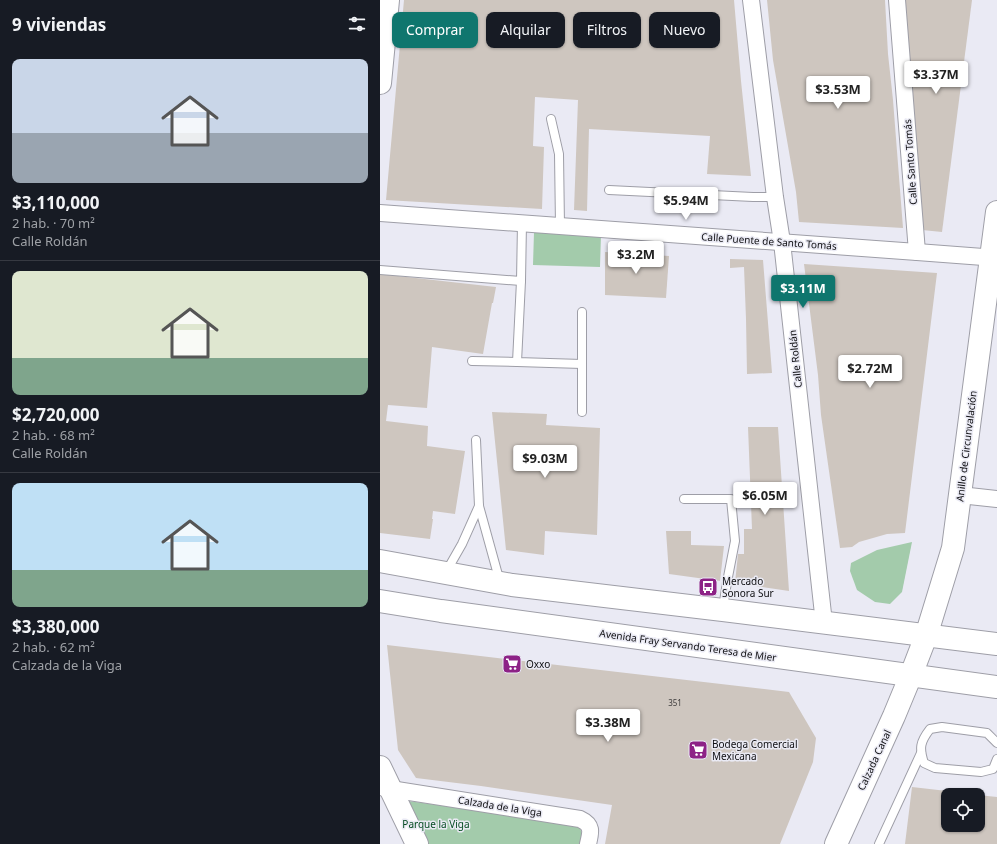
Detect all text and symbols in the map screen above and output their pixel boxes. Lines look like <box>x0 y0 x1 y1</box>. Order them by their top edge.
chip: Comprar <box>392 12 478 48</box>
chip: Alquilar <box>486 12 565 48</box>
chip: Filtros <box>573 12 641 48</box>
chip: Nuevo <box>649 12 720 48</box>
text: 9 viviendas <box>12 13 106 36</box>
icon: filters <box>346 13 368 35</box>
pin: $3.37M <box>903 61 969 95</box>
text: $3.37M <box>913 65 959 83</box>
pin: $3.53M <box>805 76 871 110</box>
text: $3.53M <box>815 80 861 98</box>
icon: home <box>154 85 226 157</box>
street label: Calle Santo Tomás <box>900 119 920 205</box>
pin: $5.94M <box>653 187 719 221</box>
text: $3,110,000 <box>12 191 99 214</box>
text: $5.94M <box>663 191 709 209</box>
text: 2 hab. · 70 m² <box>12 214 95 232</box>
street label: Calle Puente de Santo Tomás <box>701 229 837 253</box>
text: Calle Roldán <box>12 232 88 250</box>
pin: $3.2M <box>608 241 664 275</box>
text: $3.2M <box>617 245 655 263</box>
pin: $3.11M <box>770 275 836 309</box>
text: $3.11M <box>780 279 826 297</box>
icon: home <box>154 297 226 369</box>
street label: Calle Roldán <box>785 329 805 389</box>
pin: $2.72M <box>837 355 903 389</box>
text: $2.72M <box>847 359 893 377</box>
street label: Anillo de Circunvalación <box>952 390 980 502</box>
text: $2,720,000 <box>12 403 99 426</box>
text: 2 hab. · 68 m² <box>12 426 95 444</box>
text: Calle Roldán <box>12 444 88 462</box>
pin: $9.03M <box>512 445 578 479</box>
text: $9.03M <box>522 449 568 467</box>
pin: $6.05M <box>732 482 798 516</box>
text: $6.05M <box>742 486 788 504</box>
icon: home <box>154 509 226 581</box>
place label: Mercado Sonora Sur <box>722 574 774 600</box>
bus stop icon: Mercado Sonora Sur <box>697 576 719 598</box>
text: $3,380,000 <box>12 615 99 638</box>
street label: Avenida Fray Servando Teresa de Mier <box>599 626 777 664</box>
text: 2 hab. · 62 m² <box>12 638 95 656</box>
supermarket icon: Oxxo <box>501 653 523 675</box>
text: Calzada de la Viga <box>12 656 122 674</box>
place label: Oxxo <box>526 657 550 671</box>
house number: 351 <box>668 697 682 708</box>
pin: $3.38M <box>575 709 641 743</box>
text: $3.38M <box>585 713 631 731</box>
street label: Calzada Canal <box>854 727 894 793</box>
place label: Bodega Comercial Mexicana <box>712 737 798 763</box>
supermarket icon: Bodega Comercial Mexicana <box>687 739 709 761</box>
map controls <box>941 788 985 832</box>
button: locate <box>941 788 985 832</box>
street label: Calzada de la Viga <box>457 792 543 820</box>
park label: Parque la Viga <box>402 817 470 831</box>

